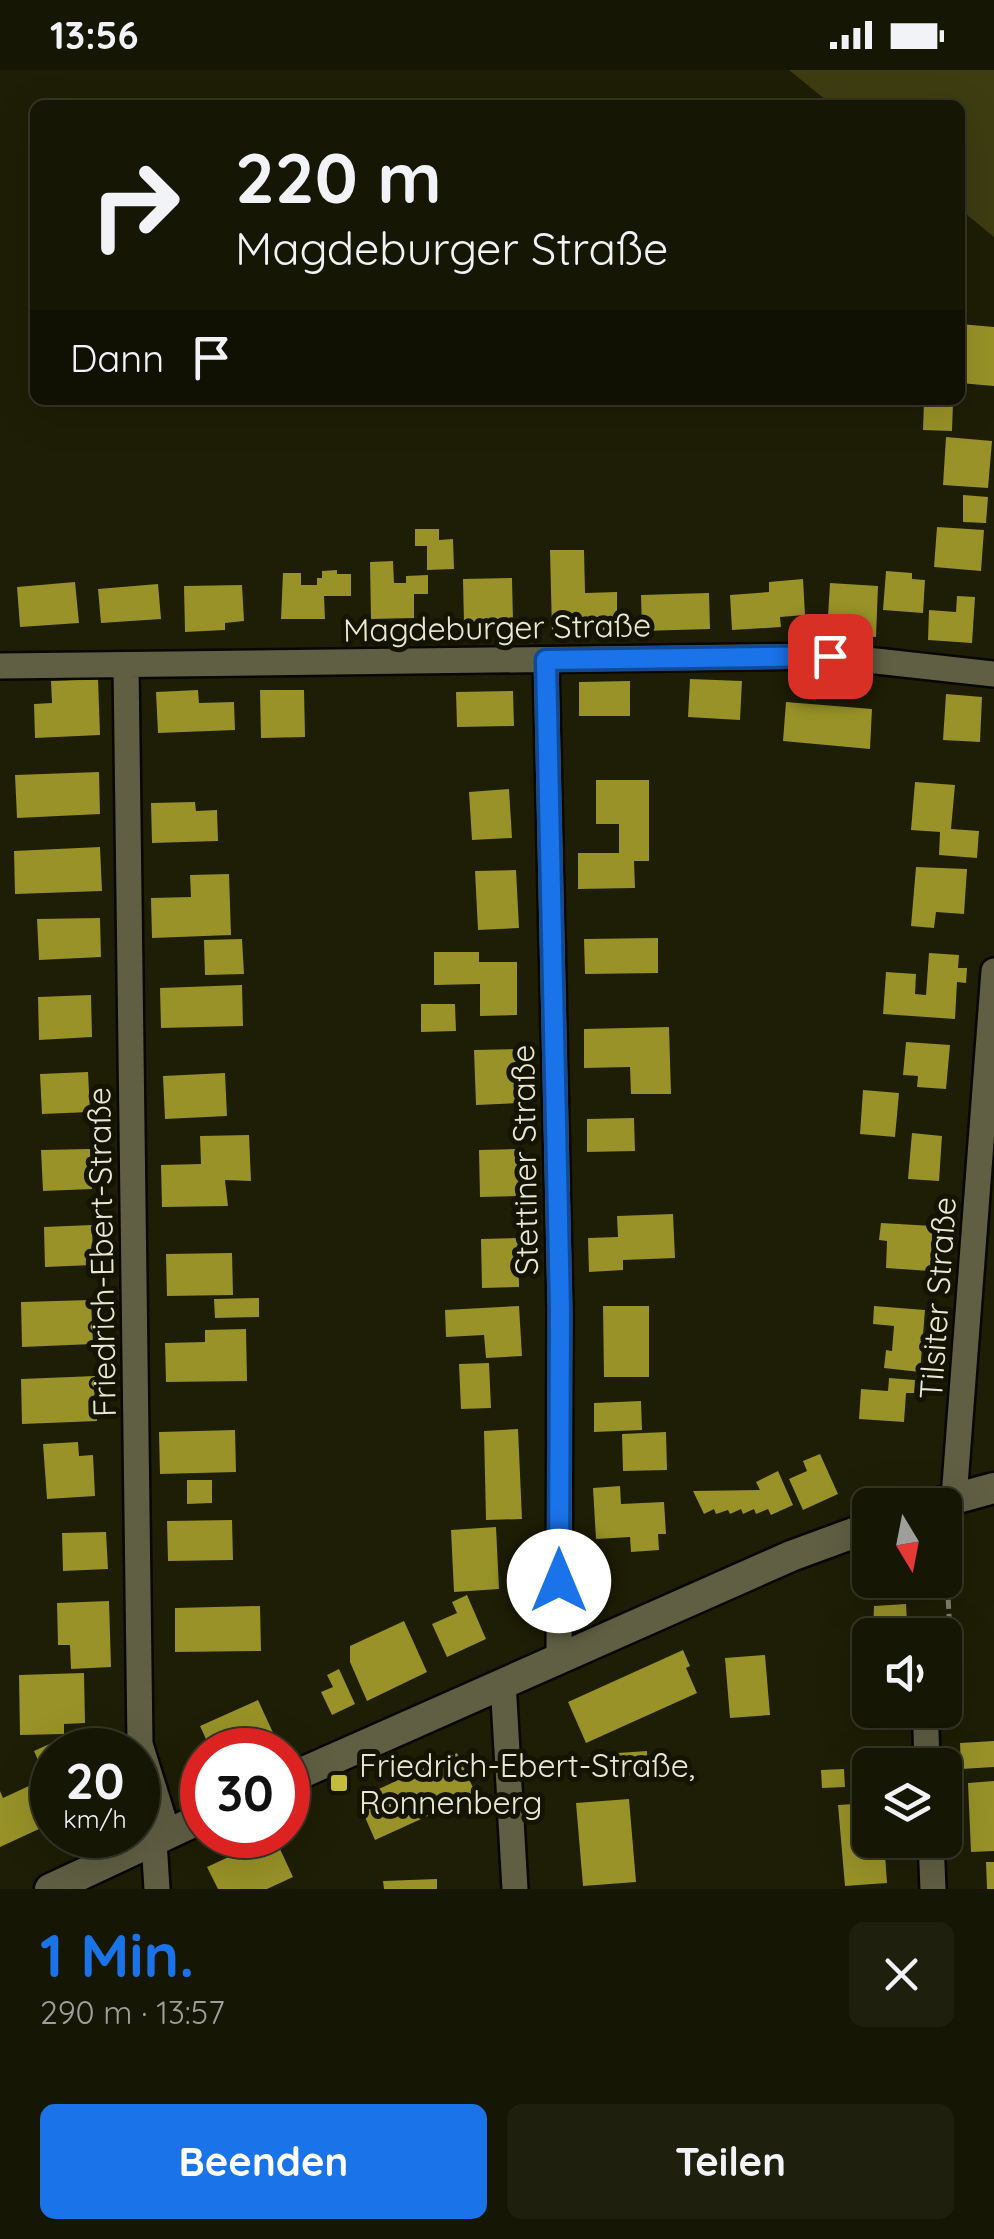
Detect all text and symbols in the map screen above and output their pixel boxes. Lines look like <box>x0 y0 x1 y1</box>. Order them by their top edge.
text: 13:56 <box>50 11 138 59</box>
text: 220 m <box>235 133 442 221</box>
icon: right <box>70 140 200 270</box>
text: Magdeburger Straße <box>235 220 668 276</box>
icon: arrive <box>184 330 239 385</box>
text: Dann <box>70 334 164 382</box>
street label: Magdeburger Straße <box>343 604 651 650</box>
pin <box>788 614 873 699</box>
icon: arrive <box>803 629 858 684</box>
street label: Stettiner Straße <box>502 1044 546 1276</box>
street label: Friedrich-Ebert-Straße <box>78 1087 124 1417</box>
street label: Tilsiter Straße <box>910 1195 964 1401</box>
north arrow <box>852 1488 962 1598</box>
map controls <box>852 1488 962 1858</box>
position arrow <box>507 1529 611 1633</box>
button: sound <box>852 1618 962 1728</box>
speed limit sign: 30 <box>180 1728 310 1858</box>
place label: Friedrich-Ebert-Straße, Ronnenberg <box>359 1745 695 1822</box>
button: layers <box>852 1748 962 1858</box>
text: 20 <box>65 1749 125 1812</box>
marker: Friedrich-Ebert-Straße, Ronnenberg <box>328 1772 350 1794</box>
text: km/h <box>63 1803 127 1834</box>
text: 1 Min. <box>40 1917 194 1992</box>
button: close <box>849 1922 954 2027</box>
text: 290 m · 13:57 <box>40 1992 225 2032</box>
button: Beenden <box>40 2104 487 2219</box>
button: Teilen <box>507 2104 954 2219</box>

